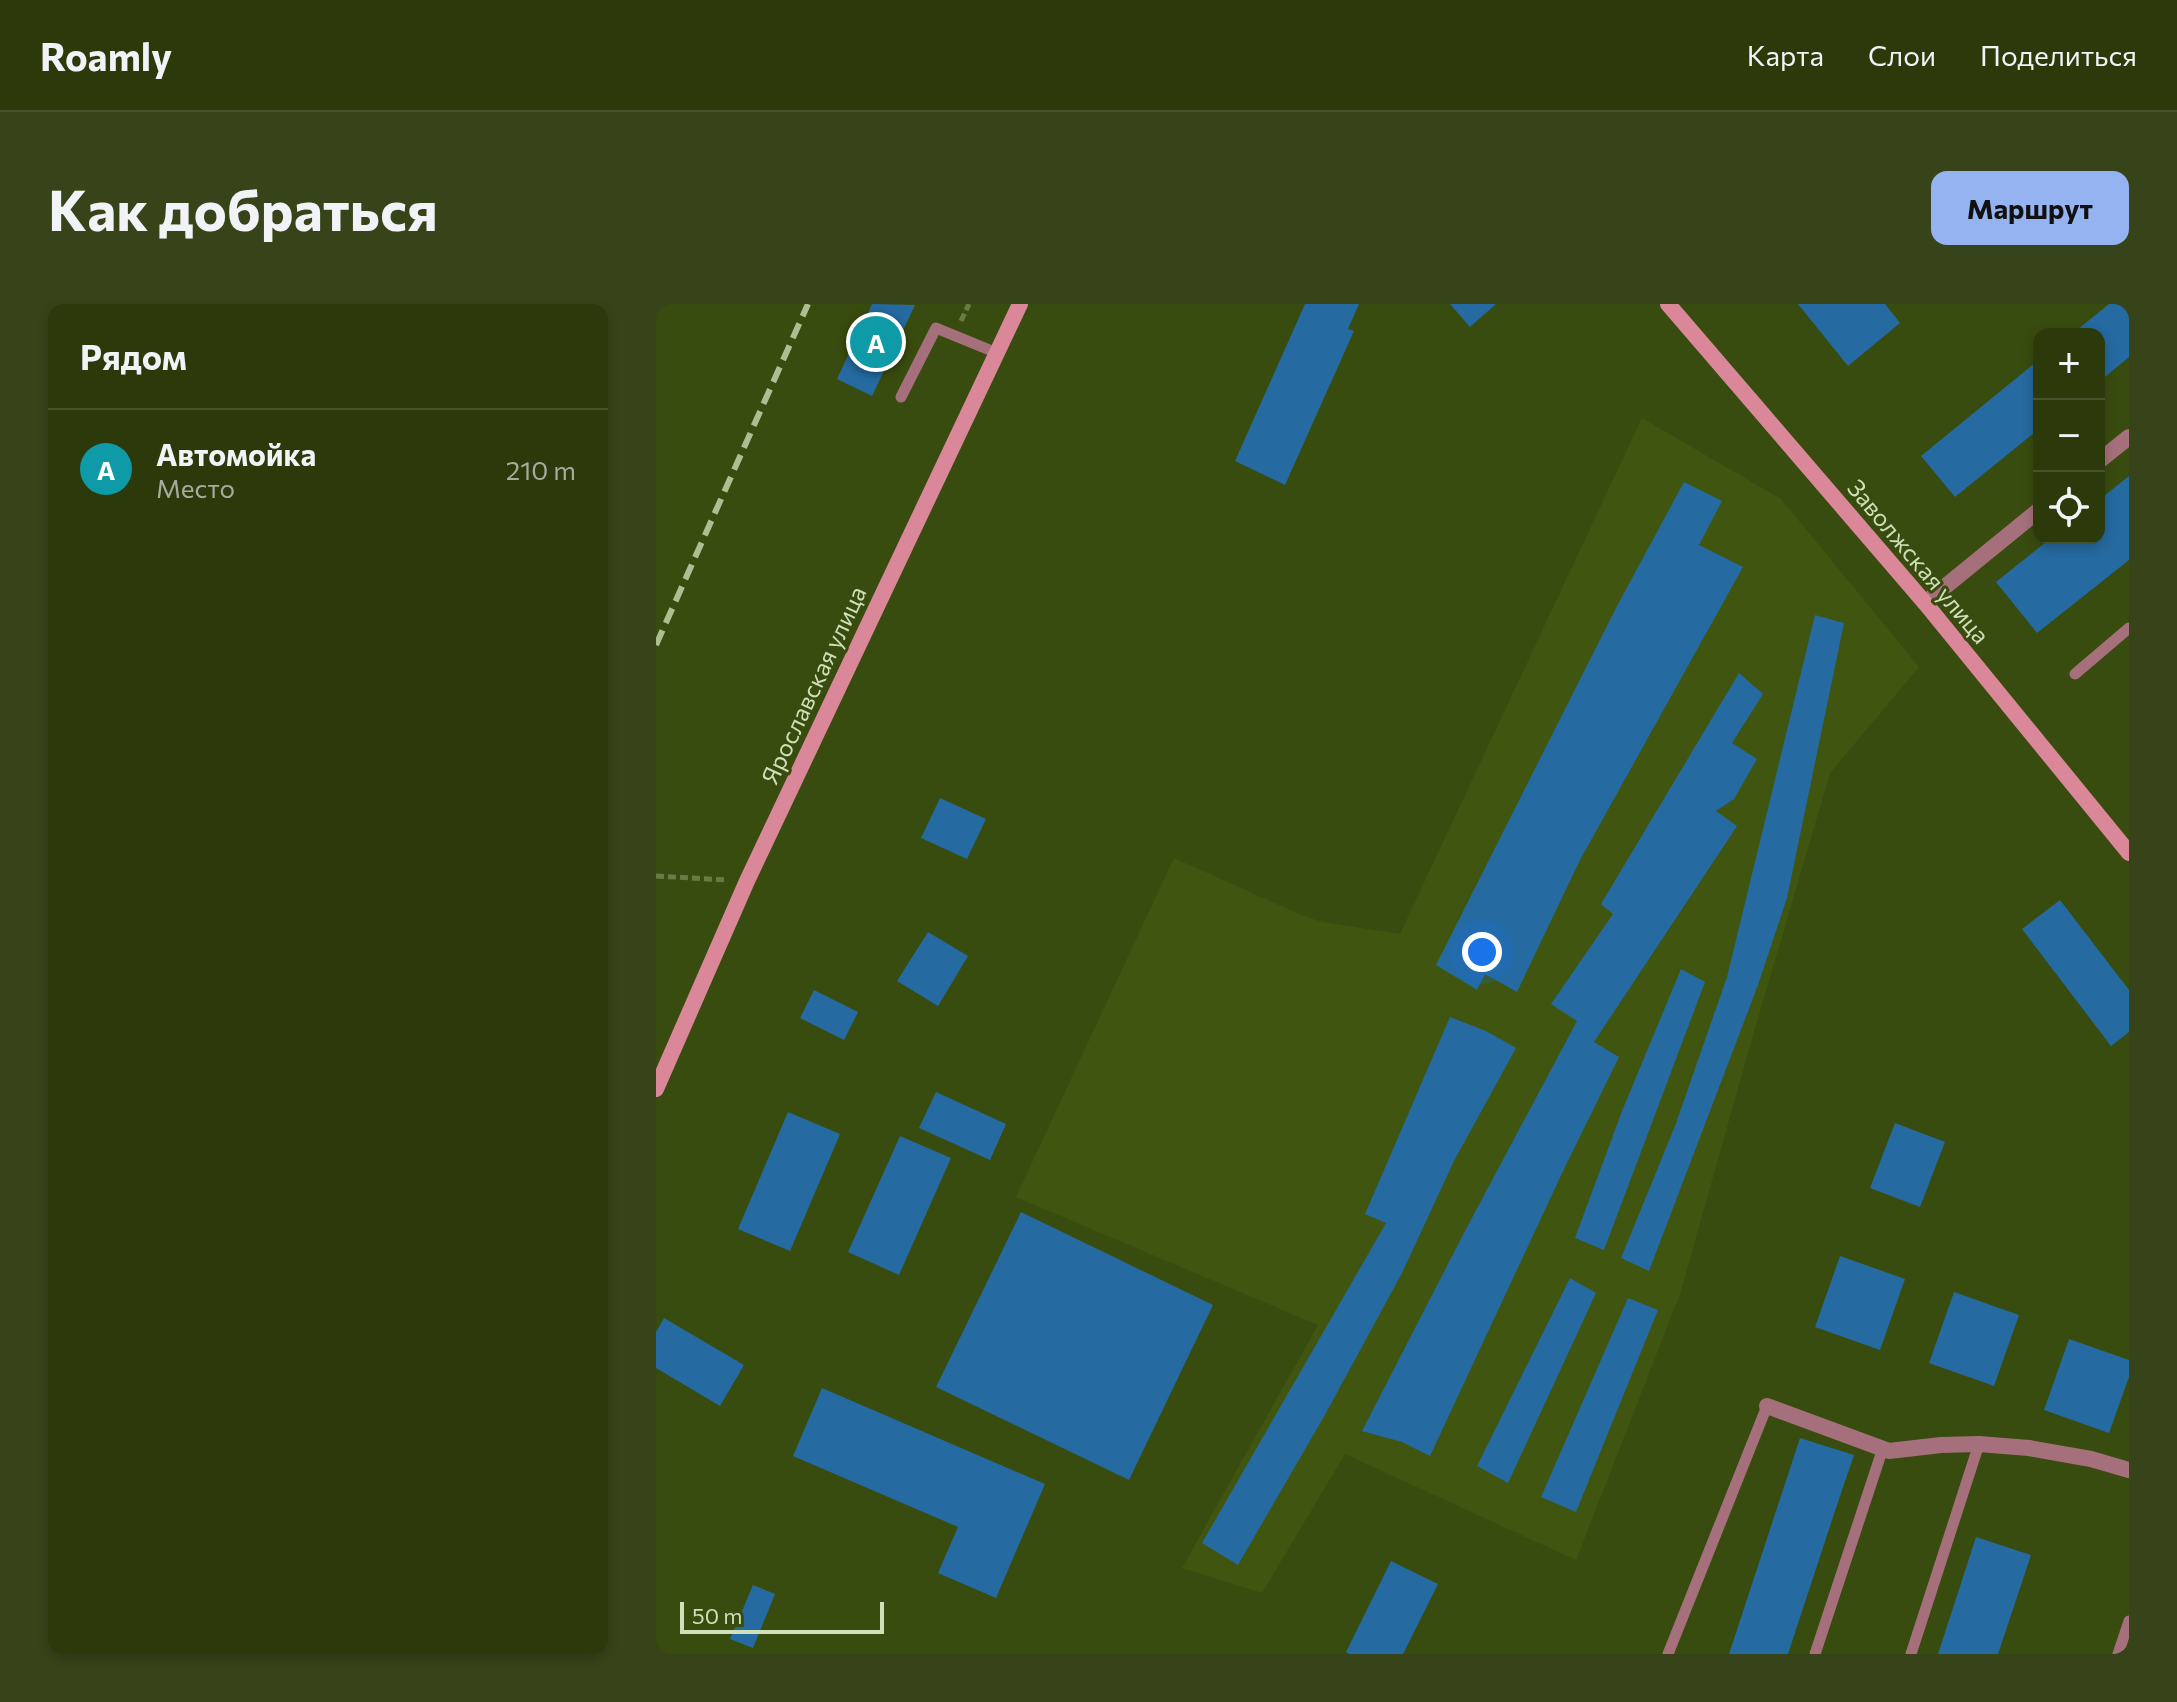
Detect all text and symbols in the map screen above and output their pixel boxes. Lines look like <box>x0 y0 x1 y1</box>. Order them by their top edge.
text: Roamly <box>40 32 172 79</box>
text: Карта <box>1747 38 1824 72</box>
text: Слои <box>1868 38 1936 72</box>
text: Поделиться <box>1980 38 2137 72</box>
button: Маршрут <box>1931 171 2129 245</box>
text: Как добраться <box>48 174 438 243</box>
pin: A <box>850 312 902 372</box>
map controls <box>2033 328 2105 544</box>
button: + <box>2033 328 2105 400</box>
text: Рядом <box>80 335 187 377</box>
button: − <box>2033 400 2105 472</box>
text: Автомойка <box>156 435 316 472</box>
text: A <box>97 454 115 485</box>
text: 210 m <box>506 454 576 485</box>
text: Место <box>156 472 235 503</box>
button: locate <box>2033 472 2105 544</box>
street label: Заволжская улица <box>1842 473 1996 649</box>
street label: Ярославская улица <box>754 581 872 789</box>
your location <box>1462 932 1502 972</box>
scale bar <box>680 1598 884 1634</box>
text: 50 m <box>692 1602 742 1629</box>

